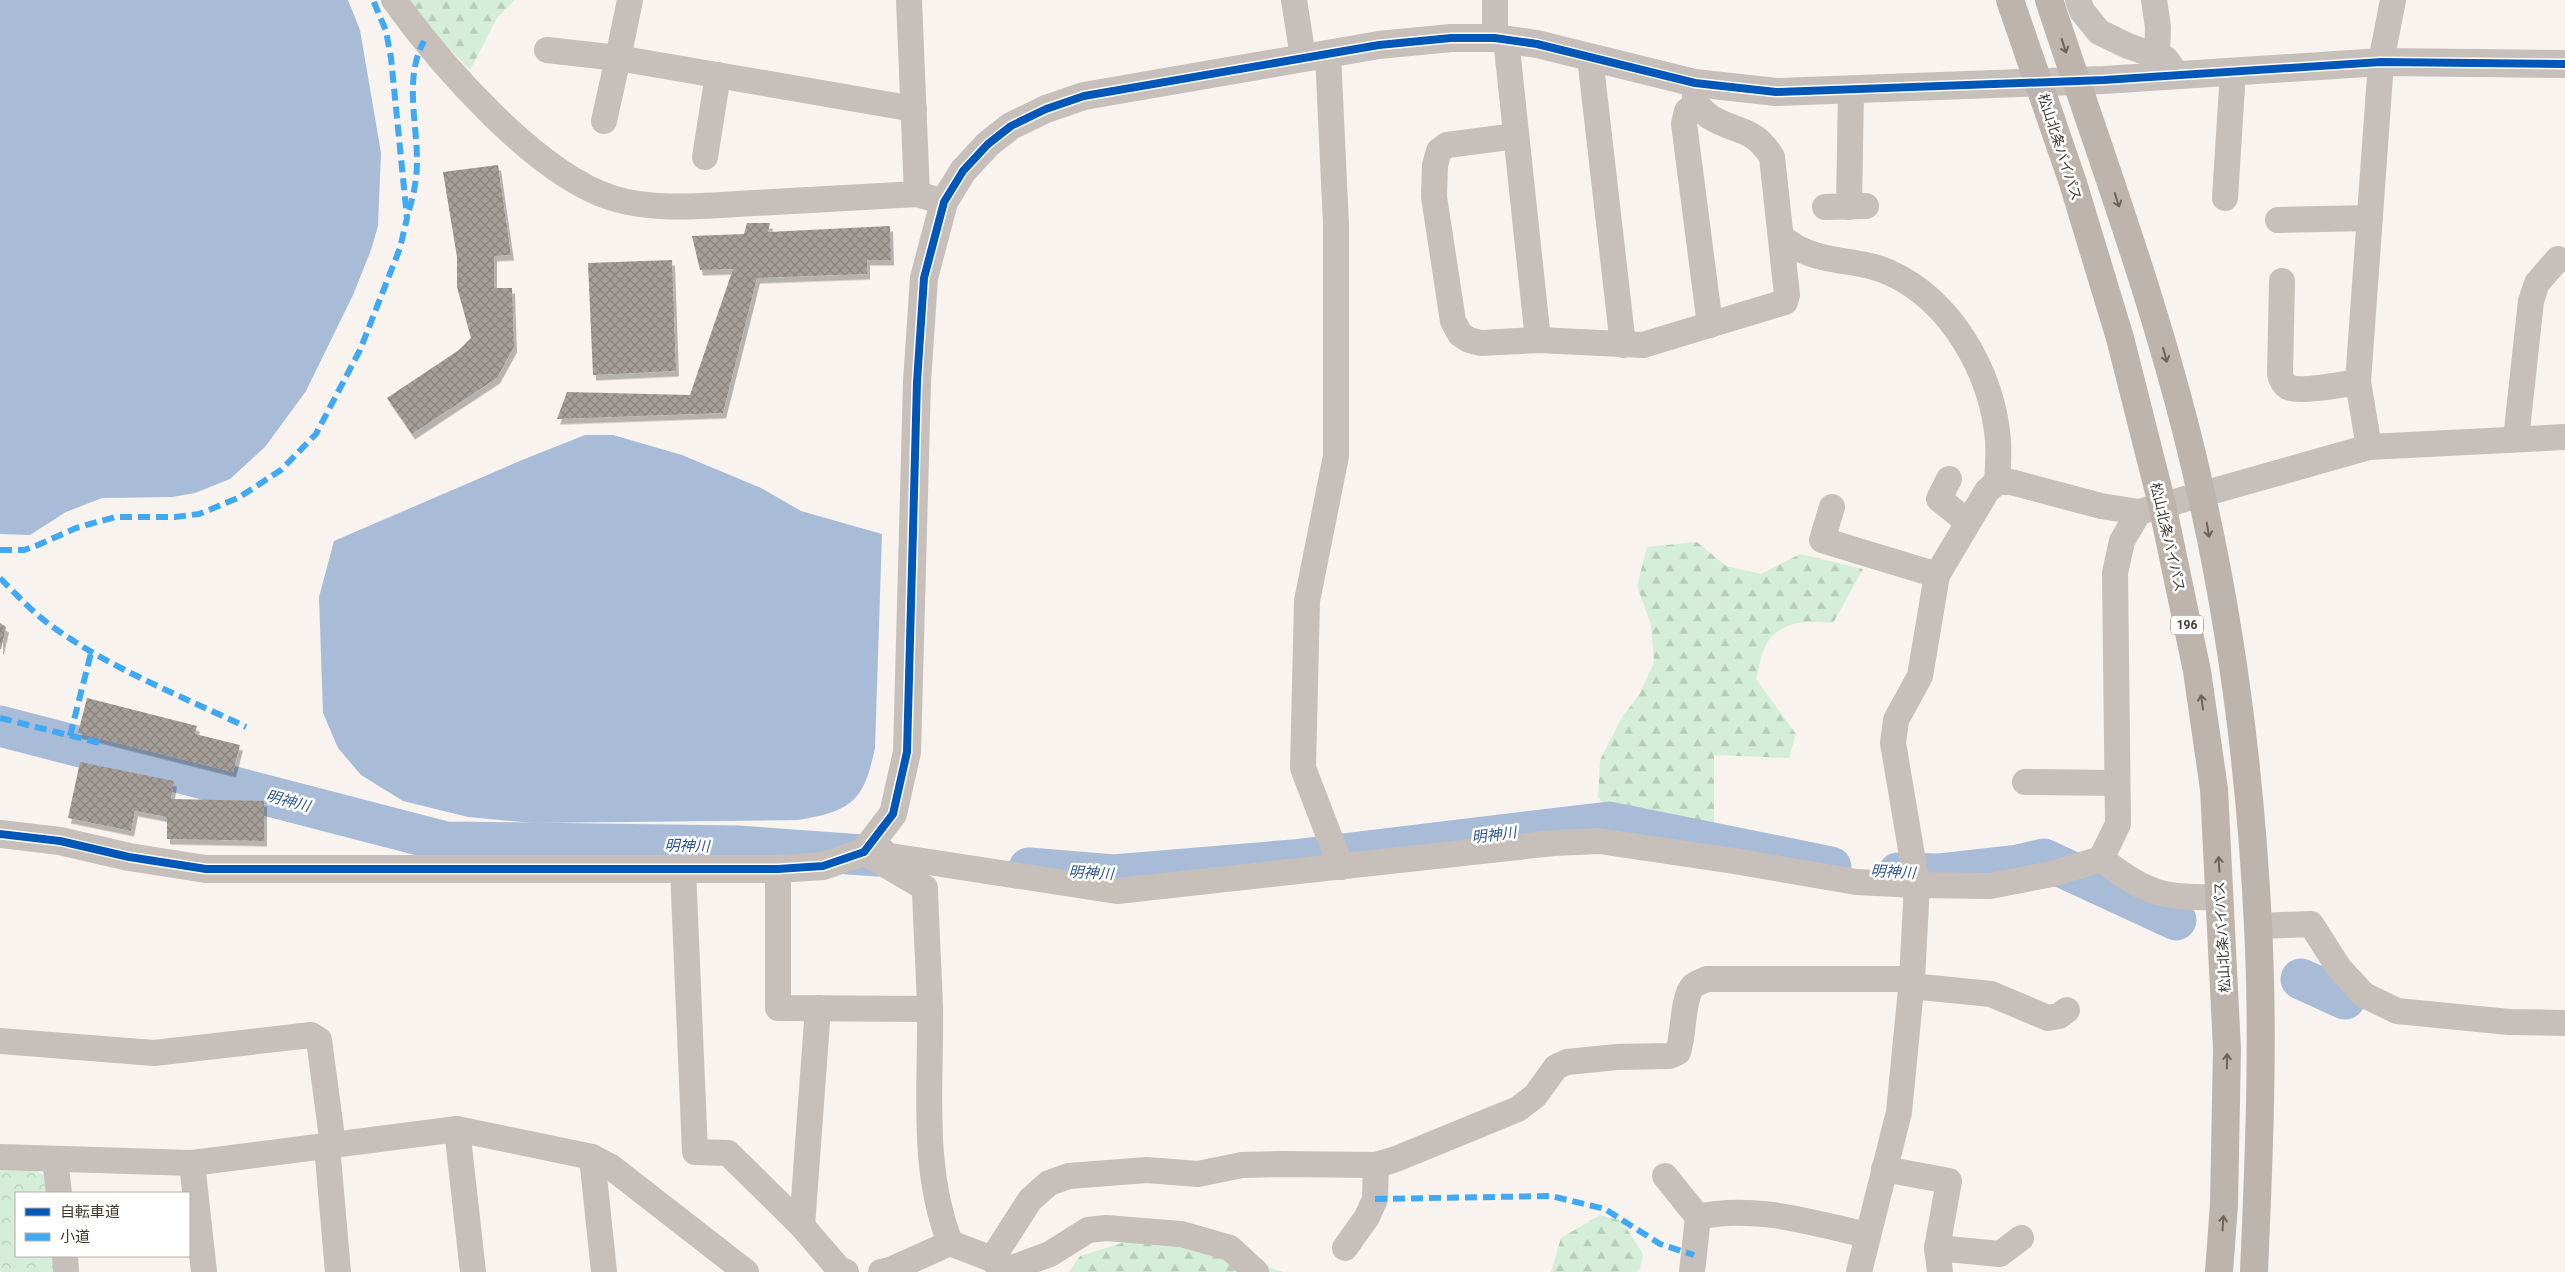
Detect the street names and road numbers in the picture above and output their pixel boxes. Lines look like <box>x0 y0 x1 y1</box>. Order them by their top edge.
street label: 松山北条バイパス <box>2035 91 2085 203</box>
street label: 松山北条バイパス <box>2148 481 2188 593</box>
road number: 196 <box>2171 616 2203 634</box>
street label: 松山北条バイパス <box>2211 881 2233 993</box>

